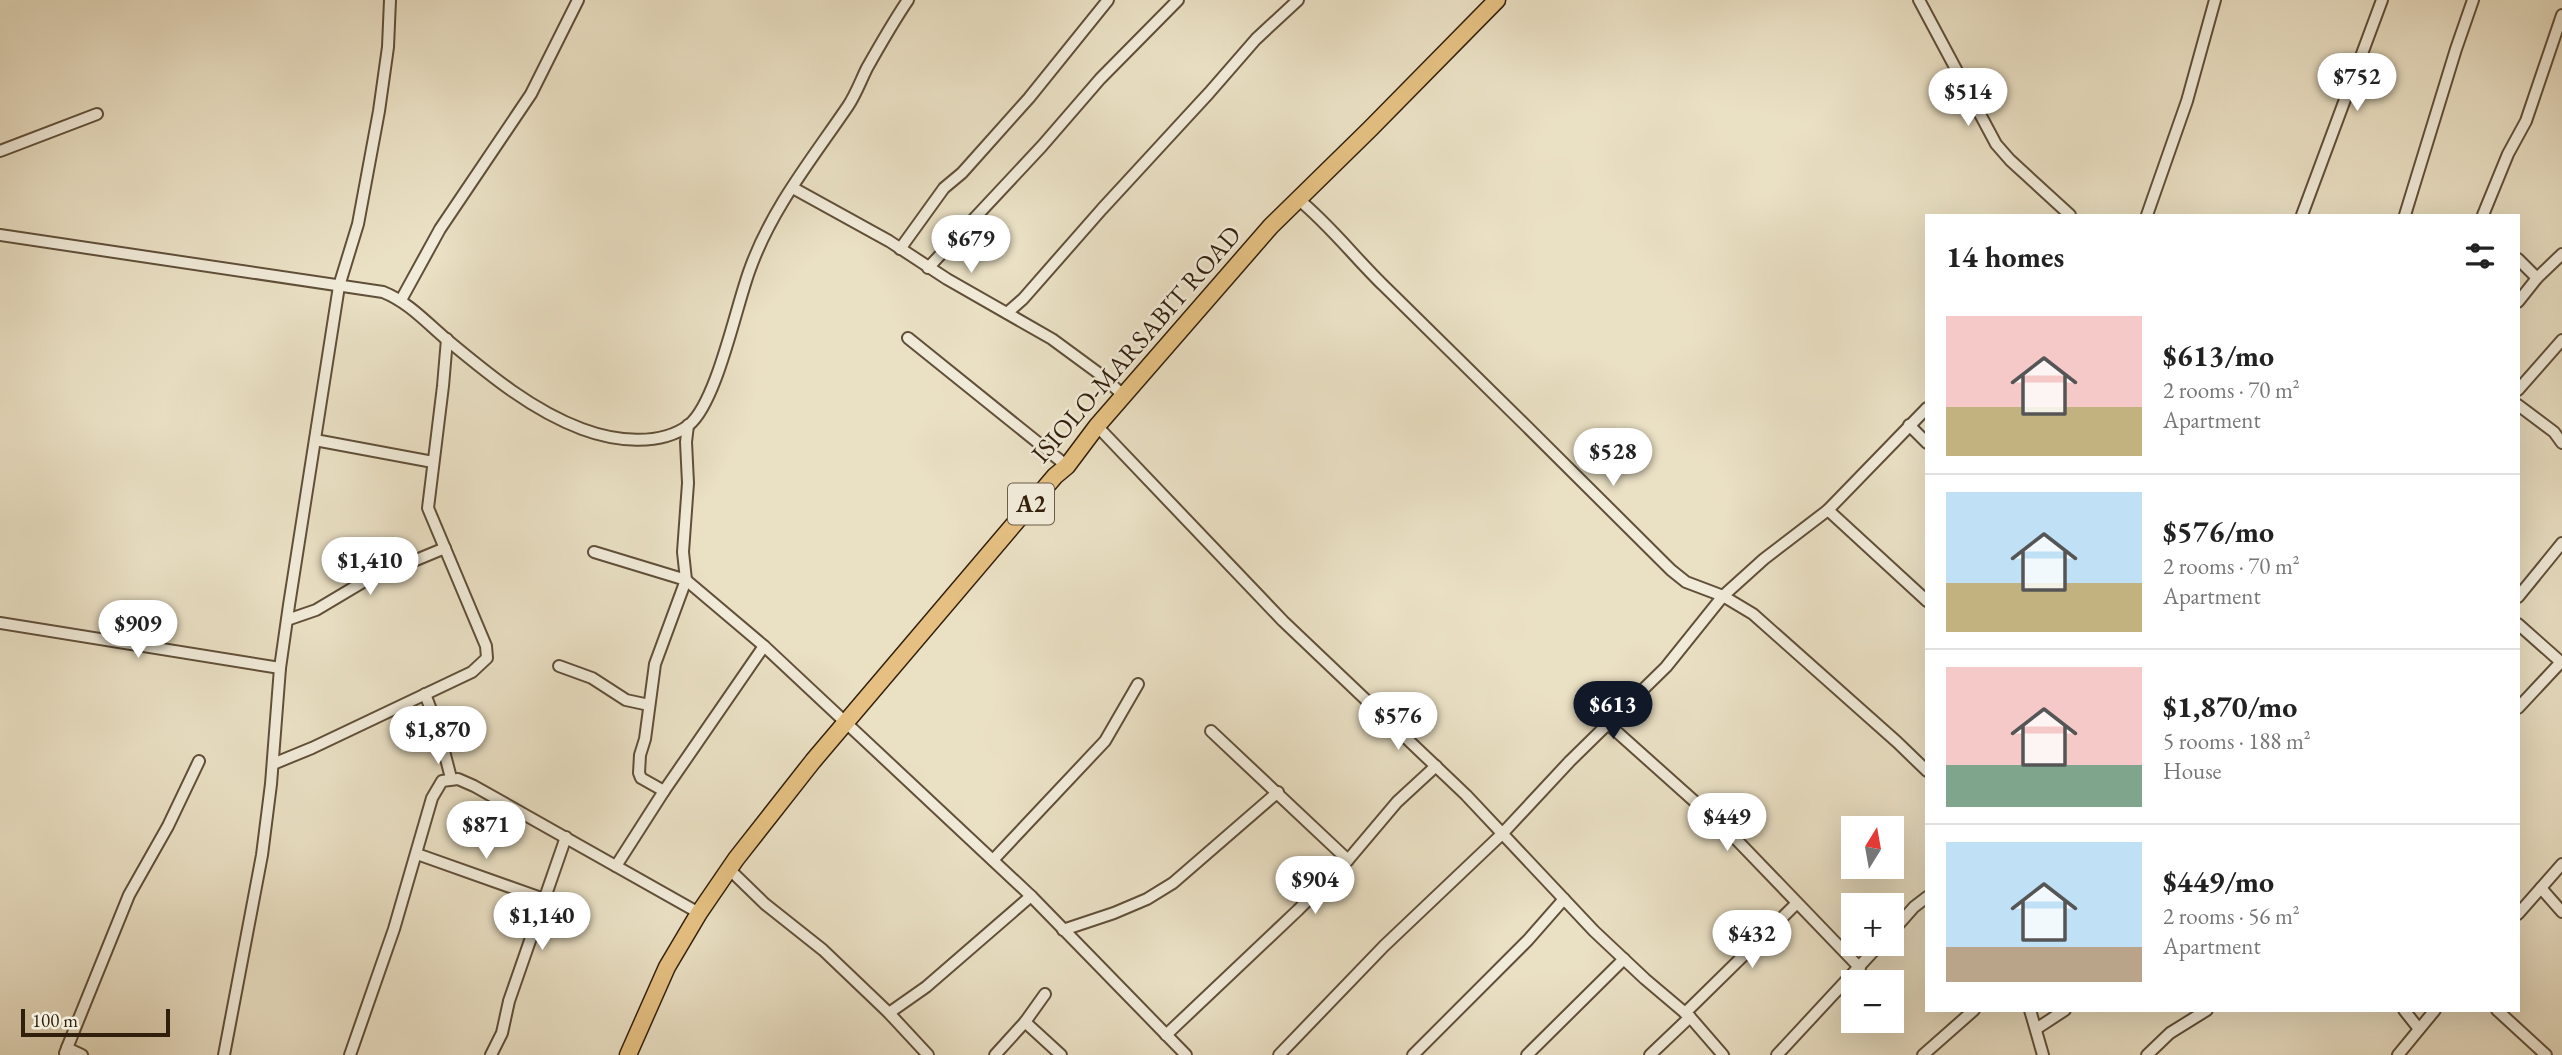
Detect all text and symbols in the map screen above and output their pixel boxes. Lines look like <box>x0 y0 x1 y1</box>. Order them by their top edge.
pin: $752 <box>2316 54 2398 113</box>
text: $752 <box>2333 61 2381 91</box>
pin: $514 <box>1927 68 2009 128</box>
text: $514 <box>1944 76 1992 106</box>
pin: $679 <box>930 216 1012 275</box>
street label: ISIOLO-MARSABIT ROAD <box>1024 218 1248 470</box>
text: $679 <box>947 223 995 253</box>
text: 14 homes <box>1946 237 2064 276</box>
icon: filters <box>2461 237 2499 275</box>
text: $613/mo <box>2163 336 2274 375</box>
icon: home <box>2002 344 2086 428</box>
text: 2 rooms · 70 m² <box>2163 375 2300 405</box>
text: Apartment <box>2163 405 2261 435</box>
pin: $528 <box>1572 428 1654 488</box>
text: $528 <box>1589 436 1637 466</box>
road number: A2 <box>1008 484 1054 524</box>
text: $576/mo <box>2163 512 2274 551</box>
icon: home <box>2002 520 2086 604</box>
pin: $1,410 <box>313 538 427 597</box>
text: $1,410 <box>338 545 402 575</box>
text: 2 rooms · 70 m² <box>2163 551 2300 581</box>
text: Apartment <box>2163 581 2261 611</box>
pin: $909 <box>97 600 179 660</box>
text: $909 <box>114 608 162 638</box>
pin: $613 <box>1572 682 1654 741</box>
text: $1,870/mo <box>2163 687 2297 726</box>
text: $613 <box>1589 689 1637 719</box>
pin: $576 <box>1357 692 1439 752</box>
icon: home <box>2002 695 2086 779</box>
text: $576 <box>1374 700 1422 730</box>
pin: $1,870 <box>381 706 495 766</box>
text: $1,870 <box>406 714 470 744</box>
text: 5 rooms · 188 m² <box>2163 726 2311 756</box>
text: House <box>2163 756 2222 786</box>
pin: $449 <box>1686 794 1768 853</box>
text: $449 <box>1703 801 1751 831</box>
pin: $871 <box>445 802 527 861</box>
text: $871 <box>462 809 510 839</box>
north arrow <box>1841 816 1904 878</box>
map controls <box>1841 816 1904 1033</box>
pin: $904 <box>1274 856 1356 916</box>
text: $449/mo <box>2163 862 2274 901</box>
text: $904 <box>1291 864 1339 894</box>
icon: home <box>2002 870 2086 954</box>
pin: $1,140 <box>485 892 599 952</box>
button: + <box>1841 893 1904 956</box>
text: $1,140 <box>510 900 574 930</box>
text: 2 rooms · 56 m² <box>2163 901 2300 931</box>
pin: $432 <box>1711 911 1793 970</box>
text: $432 <box>1728 918 1776 948</box>
text: Apartment <box>2163 931 2261 961</box>
button: − <box>1841 970 1904 1033</box>
scale bar <box>21 1006 170 1038</box>
text: 100 m <box>32 1008 78 1033</box>

